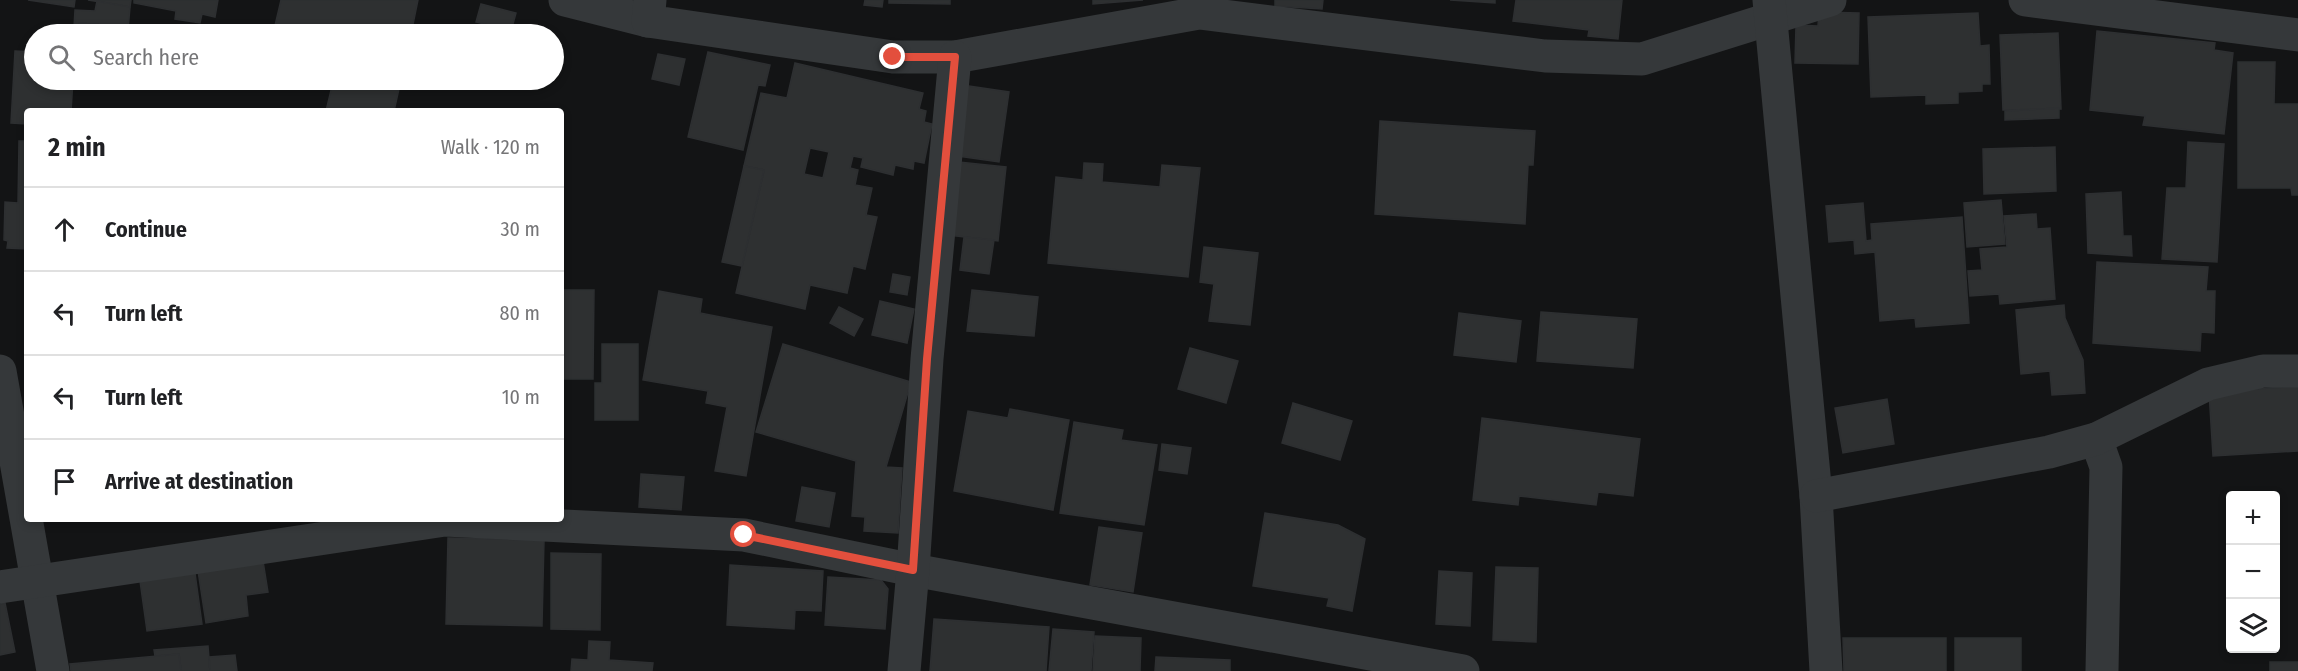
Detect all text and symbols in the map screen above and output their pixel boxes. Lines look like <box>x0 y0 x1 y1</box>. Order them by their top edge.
search box <box>24 24 564 90</box>
icon: search <box>45 41 78 74</box>
route end <box>879 43 905 69</box>
text: Search here <box>93 44 199 71</box>
text: 2 min <box>48 132 106 163</box>
text: Walk · 120 m <box>441 135 540 159</box>
icon: ahead <box>48 213 81 246</box>
text: Continue <box>105 216 187 243</box>
text: 30 m <box>500 217 540 241</box>
icon: left <box>48 297 81 330</box>
text: Turn left <box>105 300 183 327</box>
text: 80 m <box>500 301 540 325</box>
icon: left <box>48 381 81 414</box>
text: Turn left <box>105 384 183 411</box>
text: 10 m <box>502 385 540 409</box>
icon: arrive <box>48 465 81 498</box>
text: Arrive at destination <box>105 468 293 495</box>
map controls <box>2226 491 2280 653</box>
button: + <box>2226 491 2280 545</box>
route start <box>730 521 756 547</box>
button: − <box>2226 545 2280 599</box>
button: layers <box>2226 599 2280 653</box>

